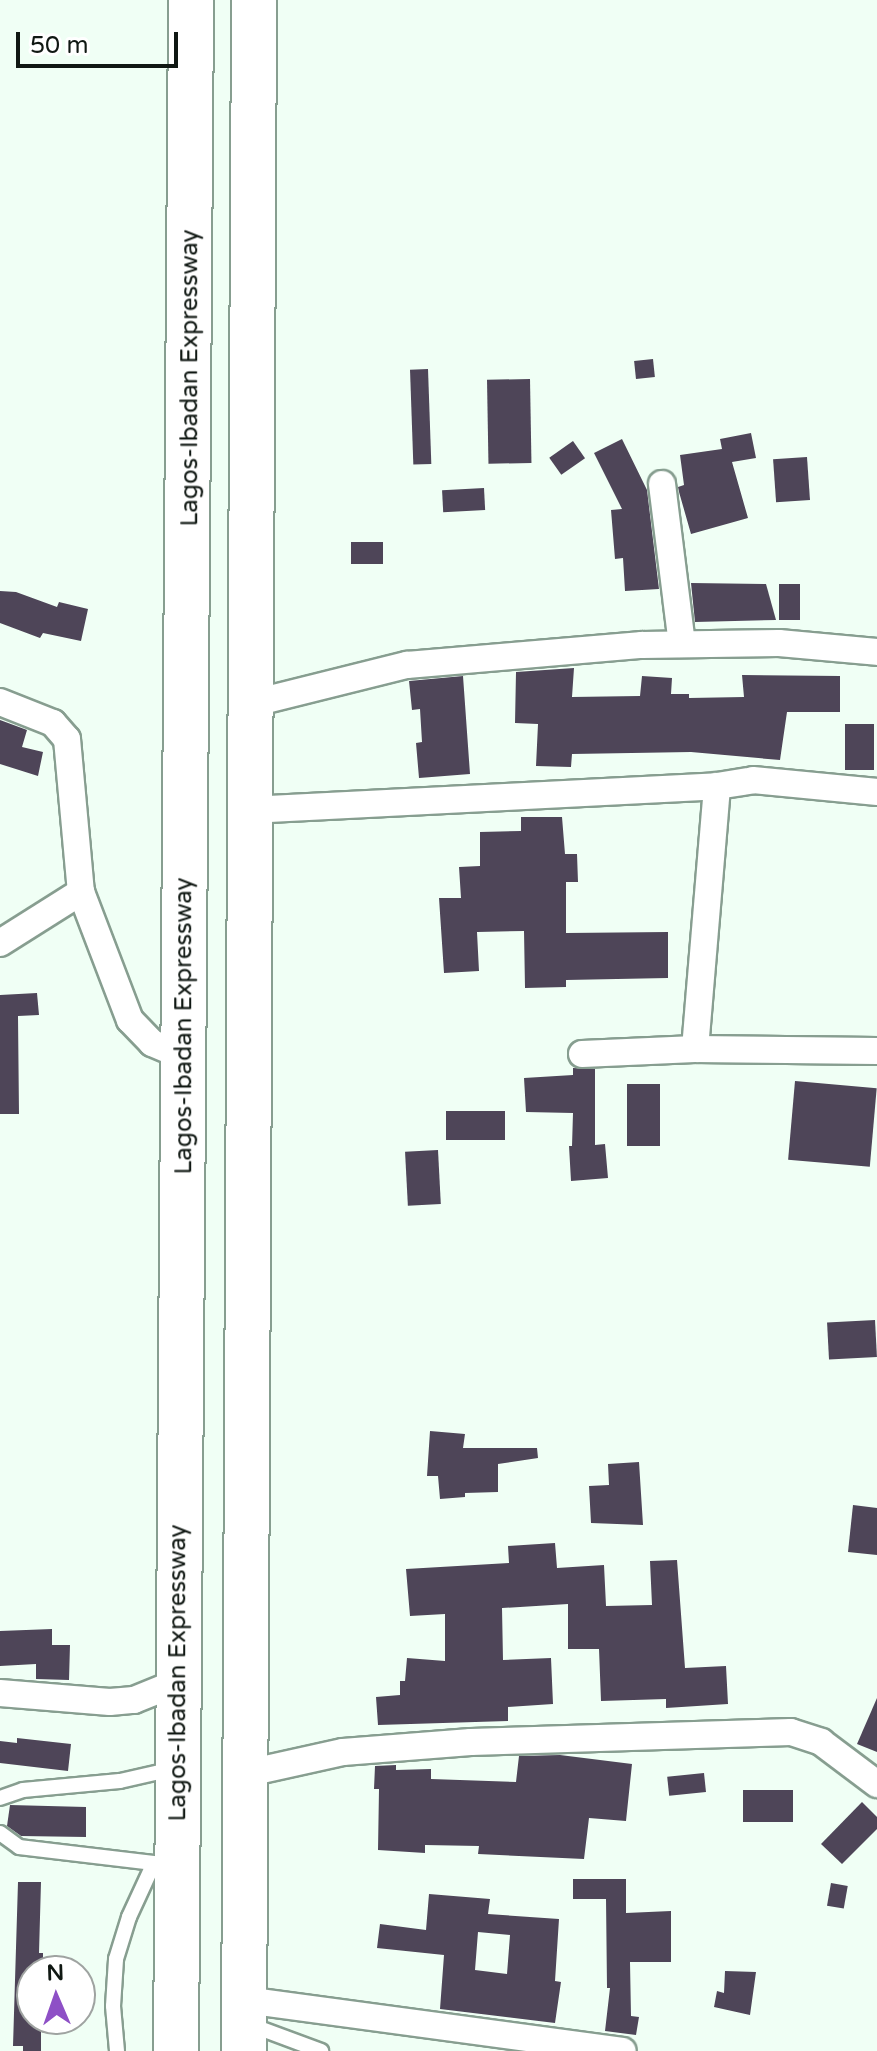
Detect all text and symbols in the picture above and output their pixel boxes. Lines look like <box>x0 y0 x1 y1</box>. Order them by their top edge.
scale bar <box>20 16 182 66</box>
text: 50 m <box>30 31 88 60</box>
street label: Lagos-Ibadan Expressway <box>176 230 204 526</box>
street label: Lagos-Ibadan Expressway <box>170 878 198 1174</box>
street label: Lagos-Ibadan Expressway <box>164 1525 192 1821</box>
north arrow <box>16 1955 96 2035</box>
text: N <box>46 1960 65 1986</box>

